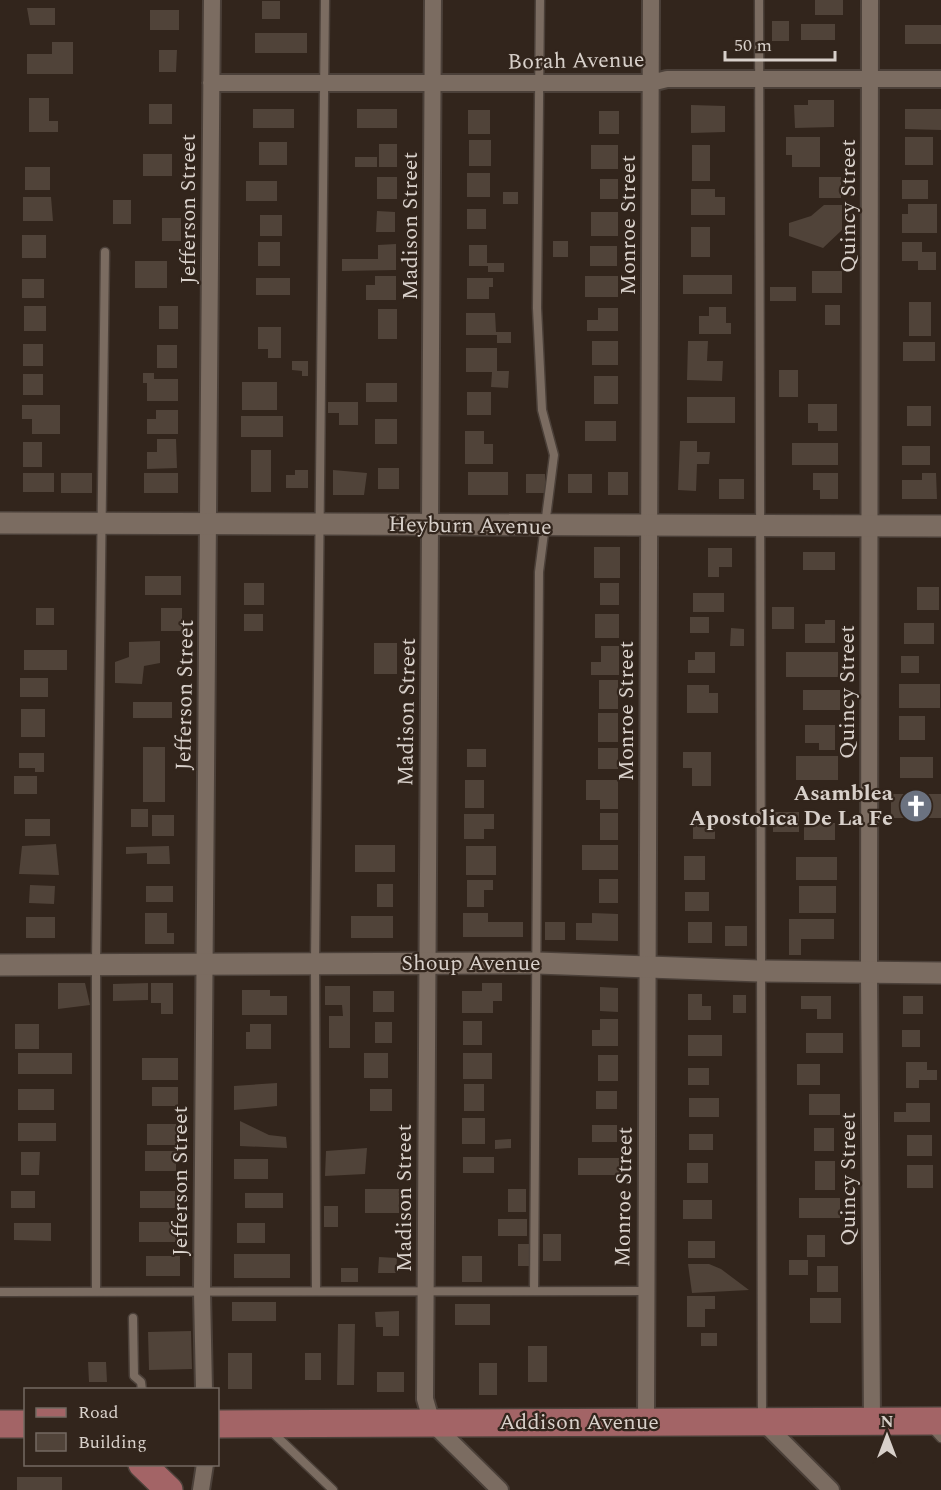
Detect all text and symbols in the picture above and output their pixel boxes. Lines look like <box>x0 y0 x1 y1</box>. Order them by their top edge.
scale bar <box>725 24 834 62</box>
text: 50 m <box>734 32 772 59</box>
street label: Borah Avenue <box>507 43 645 79</box>
street label: Jefferson Street <box>172 133 205 284</box>
street label: Quincy Street <box>832 139 865 273</box>
street label: Madison Street <box>394 152 427 300</box>
street label: Monroe Street <box>612 155 645 295</box>
street label: Heyburn Avenue <box>388 508 552 544</box>
street label: Jefferson Street <box>167 619 203 771</box>
street label: Quincy Street <box>831 625 864 759</box>
street label: Madison Street <box>389 637 425 787</box>
street label: Monroe Street <box>610 641 643 781</box>
place label: Asamblea Apostolica De La Fe <box>689 777 894 835</box>
church icon: Asamblea Apostolica De La Fe <box>898 788 934 824</box>
street label: Shoup Avenue <box>401 947 541 980</box>
street label: Jefferson Street <box>164 1105 197 1256</box>
street label: Quincy Street <box>832 1112 865 1246</box>
street label: Madison Street <box>388 1124 421 1272</box>
street label: Monroe Street <box>606 1126 642 1267</box>
legend <box>24 1388 219 1466</box>
text: Road <box>78 1399 119 1426</box>
street label: Addison Avenue <box>499 1406 659 1439</box>
north arrow <box>857 1406 917 1466</box>
text: N <box>880 1410 894 1434</box>
text: Building <box>78 1429 147 1456</box>

